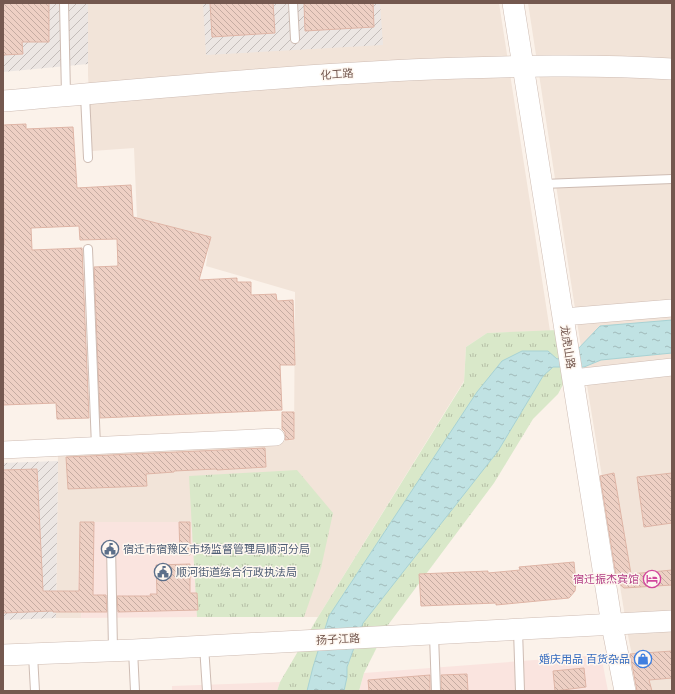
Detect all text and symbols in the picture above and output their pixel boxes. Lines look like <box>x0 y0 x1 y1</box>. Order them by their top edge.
street label: 化工路 <box>320 66 354 82</box>
street label: 龙虎山路 <box>558 324 578 370</box>
public building icon: 宿迁市宿豫区市场监督管理局顺河分局 <box>100 539 120 559</box>
place label: 宿迁市宿豫区市场监督管理局顺河分局 <box>123 542 310 556</box>
public building icon: 顺河街道综合行政执法局 <box>153 562 173 582</box>
place label: 顺河街道综合行政执法局 <box>176 565 297 579</box>
hotel icon: 宿迁振杰宾馆 <box>642 569 662 589</box>
place label: 宿迁振杰宾馆 <box>573 572 639 586</box>
street label: 扬子江路 <box>316 631 360 647</box>
shop icon: 婚庆用品 百货杂品 <box>633 649 653 669</box>
place label: 婚庆用品 百货杂品 <box>539 652 630 666</box>

